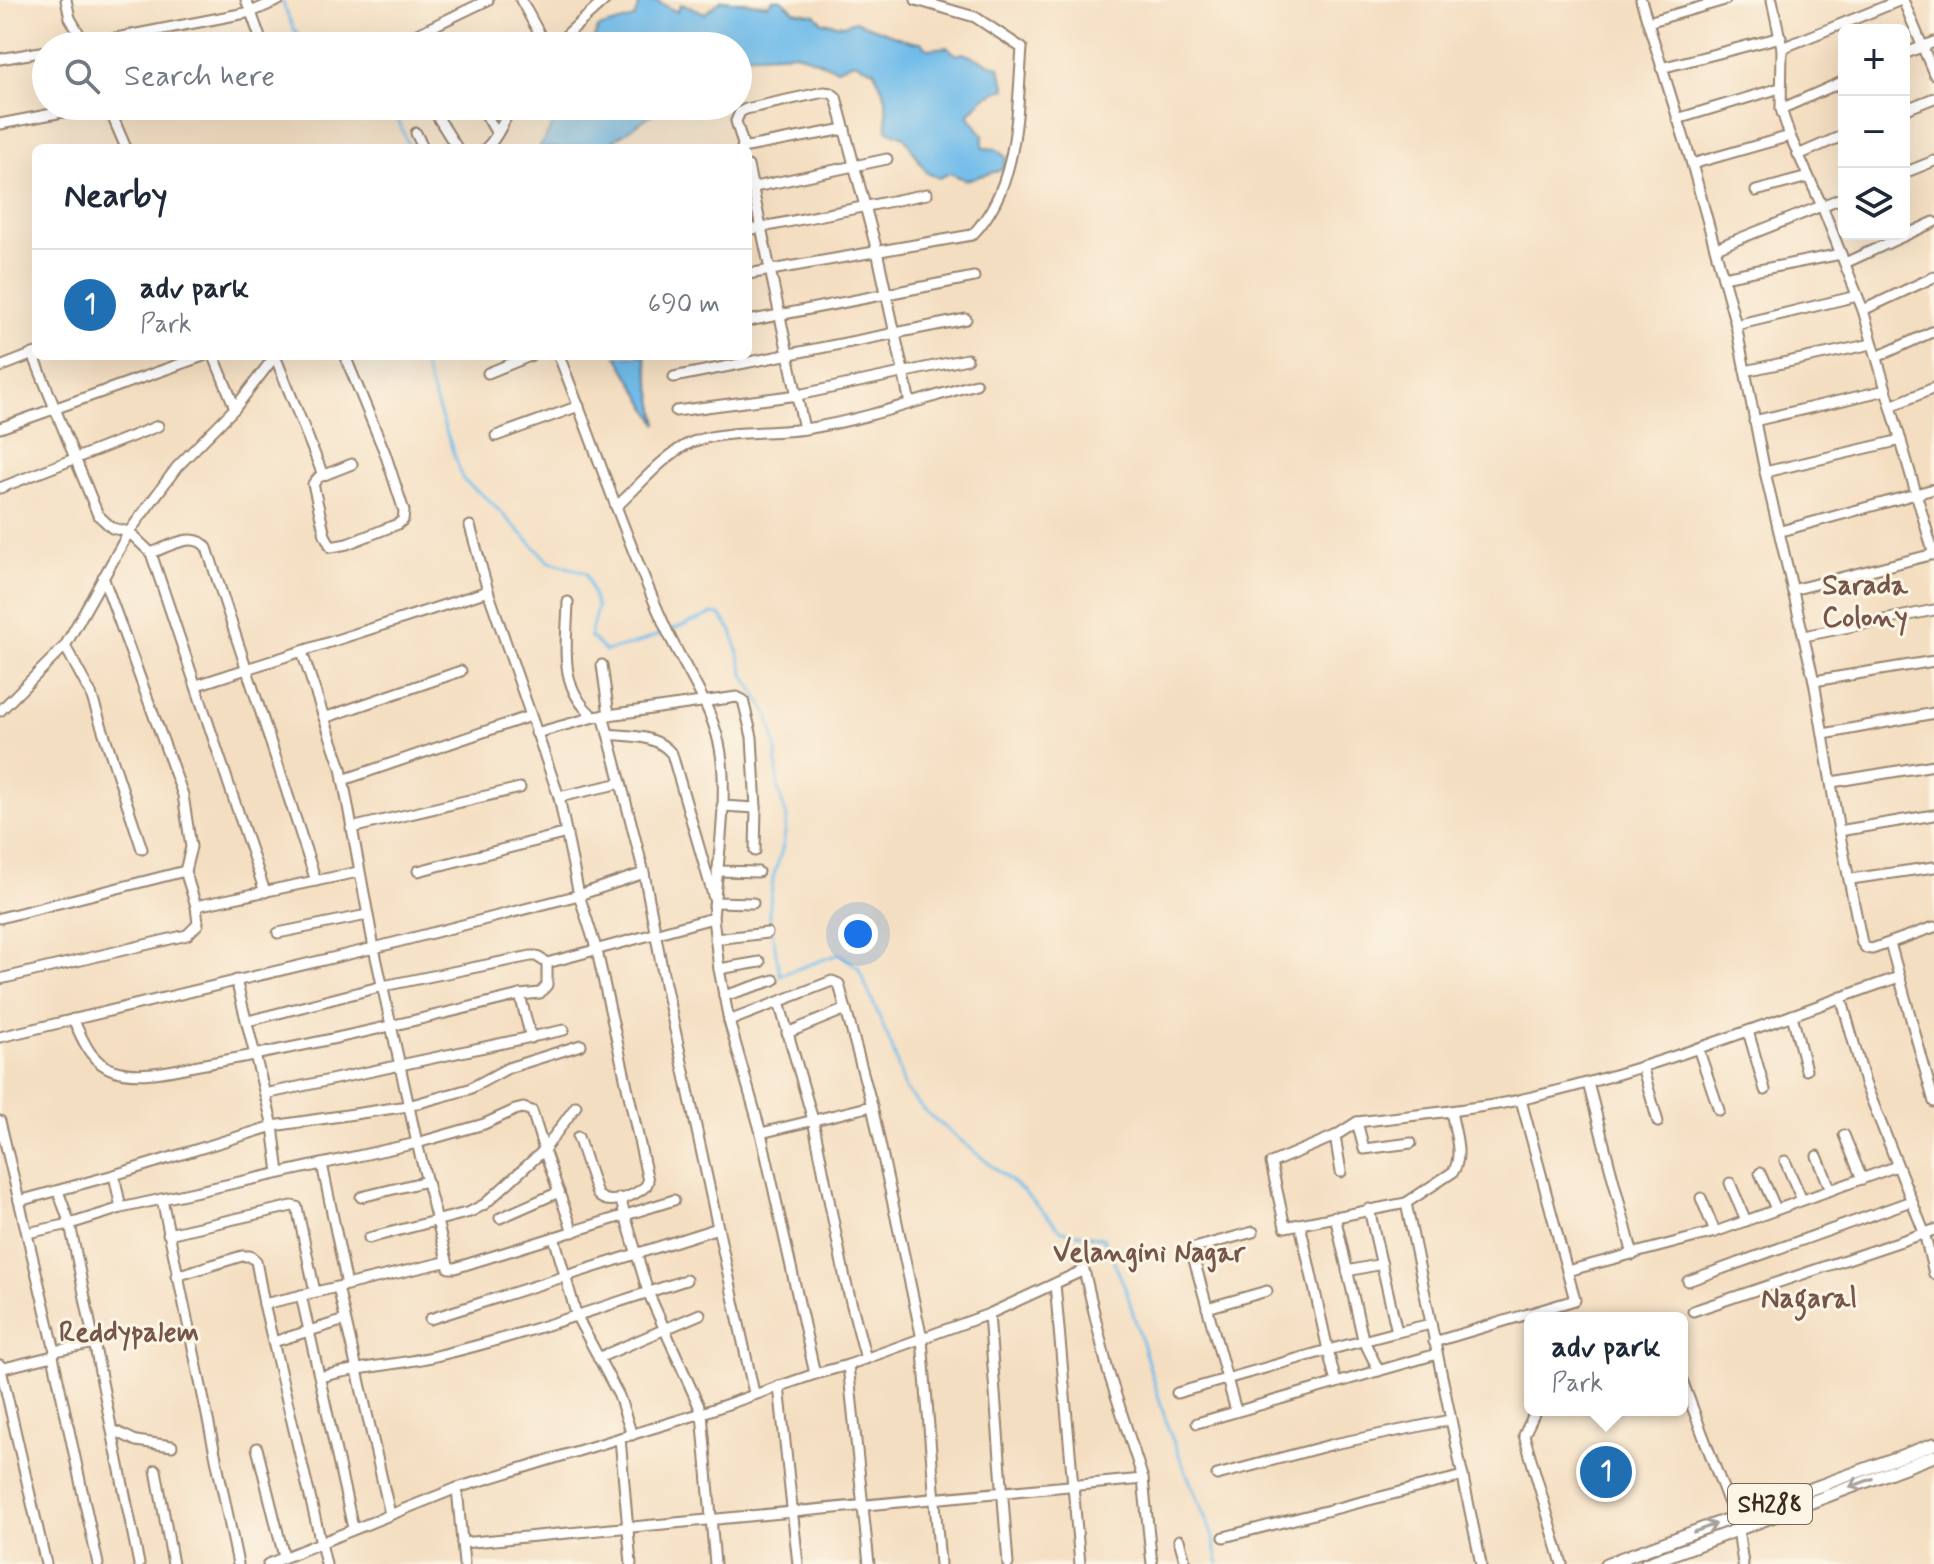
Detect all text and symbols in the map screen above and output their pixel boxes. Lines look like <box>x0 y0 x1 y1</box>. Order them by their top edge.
map controls <box>1838 24 1910 240</box>
button: + <box>1838 24 1910 96</box>
search box <box>32 32 752 120</box>
icon: search <box>60 54 104 98</box>
text: Search here <box>124 57 275 96</box>
button: − <box>1838 96 1910 168</box>
button: layers <box>1838 168 1910 240</box>
text: Nearby <box>64 174 168 219</box>
text: adv park <box>140 269 249 308</box>
text: 1 <box>84 288 96 322</box>
text: 690 m <box>648 288 720 322</box>
text: Park <box>140 308 192 342</box>
district label: Sarada Colony <box>1822 568 1909 637</box>
your location <box>838 914 878 954</box>
district label: Velangini Nagar <box>1053 1235 1247 1273</box>
district label: Nagaral <box>1761 1281 1857 1321</box>
popup <box>1524 1312 1688 1416</box>
district label: Reddypalem <box>59 1315 199 1352</box>
text: adv park <box>1552 1328 1661 1367</box>
text: Park <box>1552 1367 1603 1401</box>
pin: 1 <box>1580 1442 1632 1502</box>
one-way arrow <box>1849 1477 1874 1491</box>
road number: SH288 <box>1728 1484 1812 1524</box>
one-way arrow <box>1692 1520 1717 1534</box>

